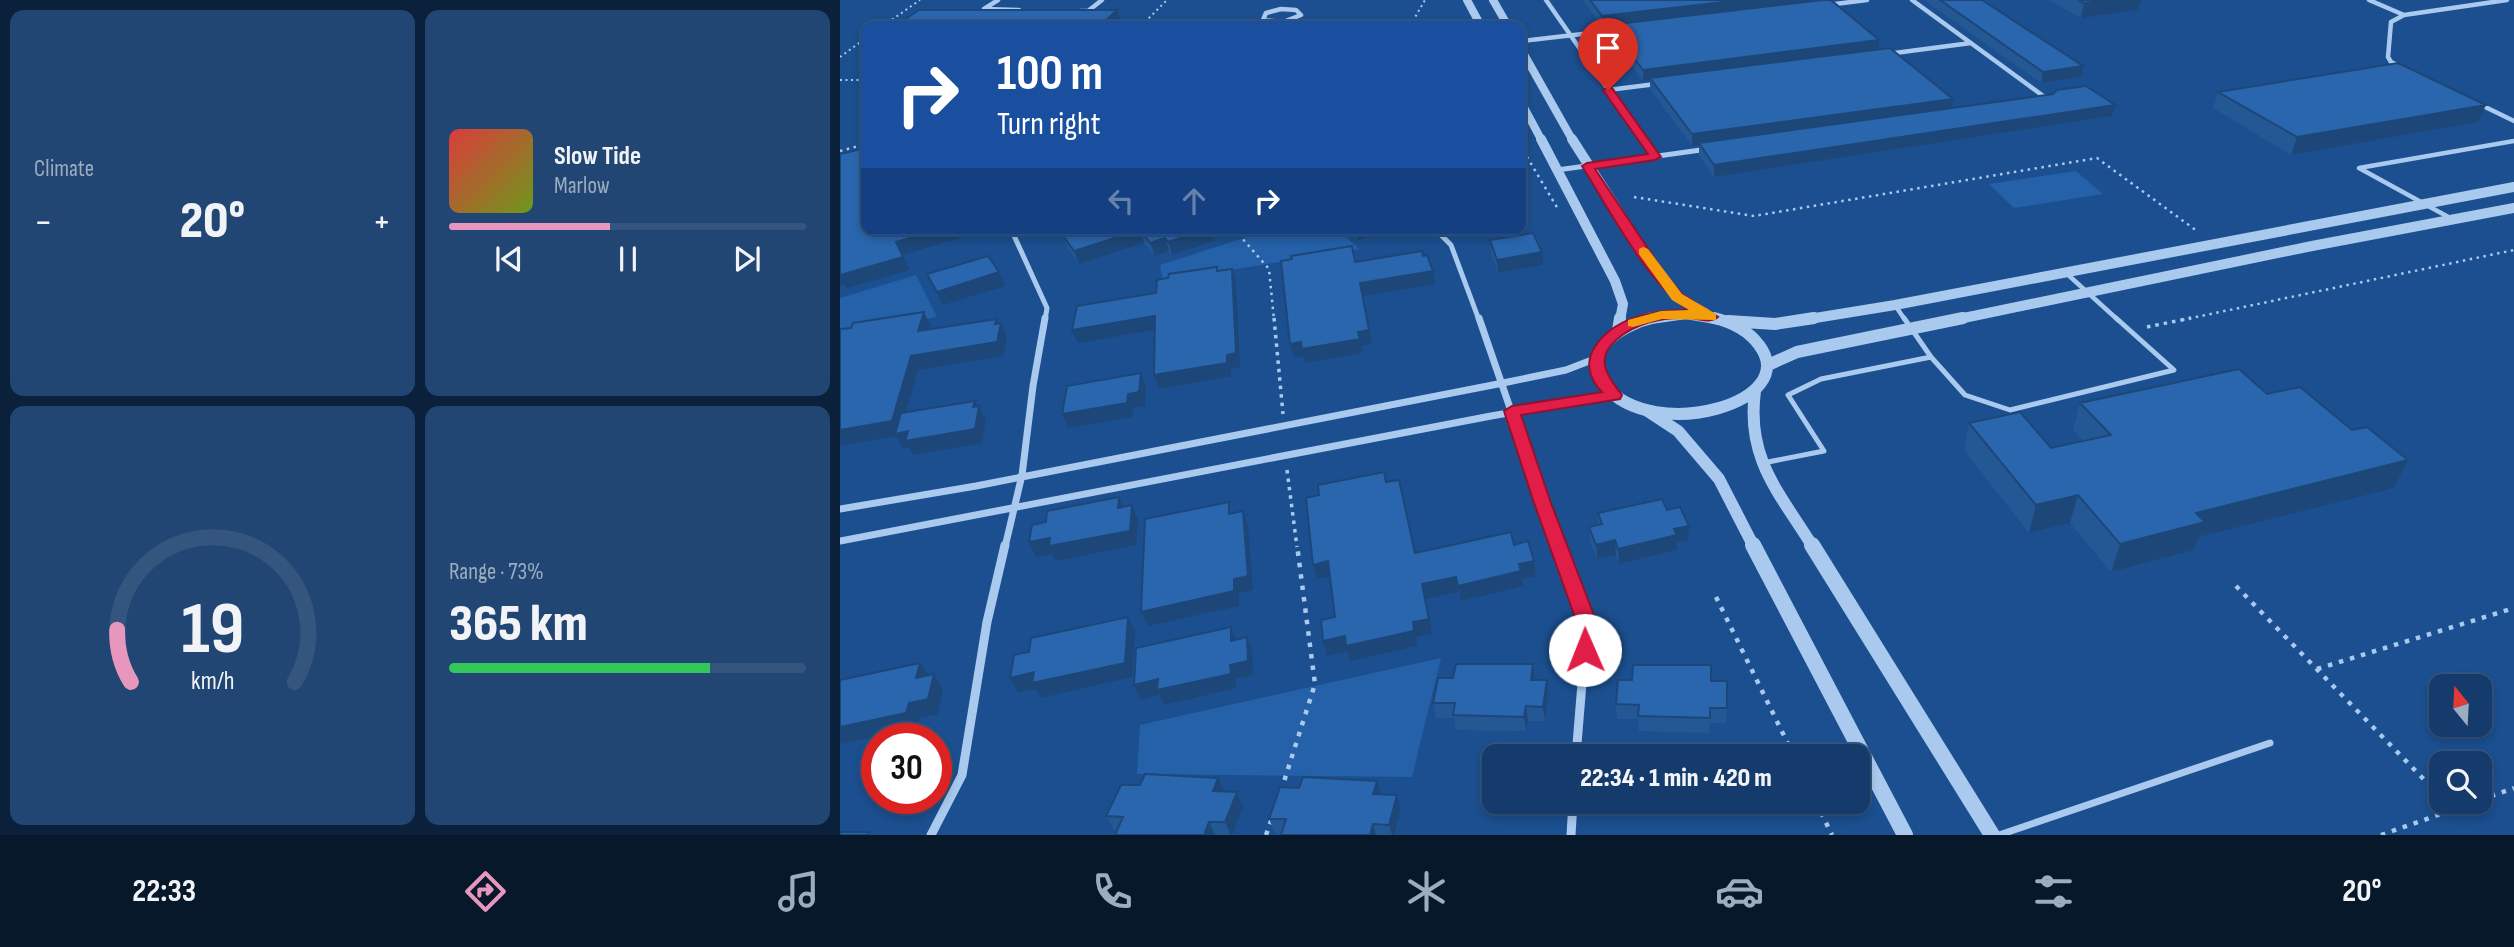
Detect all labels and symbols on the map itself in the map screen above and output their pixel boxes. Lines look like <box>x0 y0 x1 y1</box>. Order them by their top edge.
pin <box>1578 18 1638 90</box>
position arrow <box>1548 613 1622 687</box>
north arrow <box>2429 674 2492 737</box>
speed limit sign: 30 <box>861 723 952 814</box>

